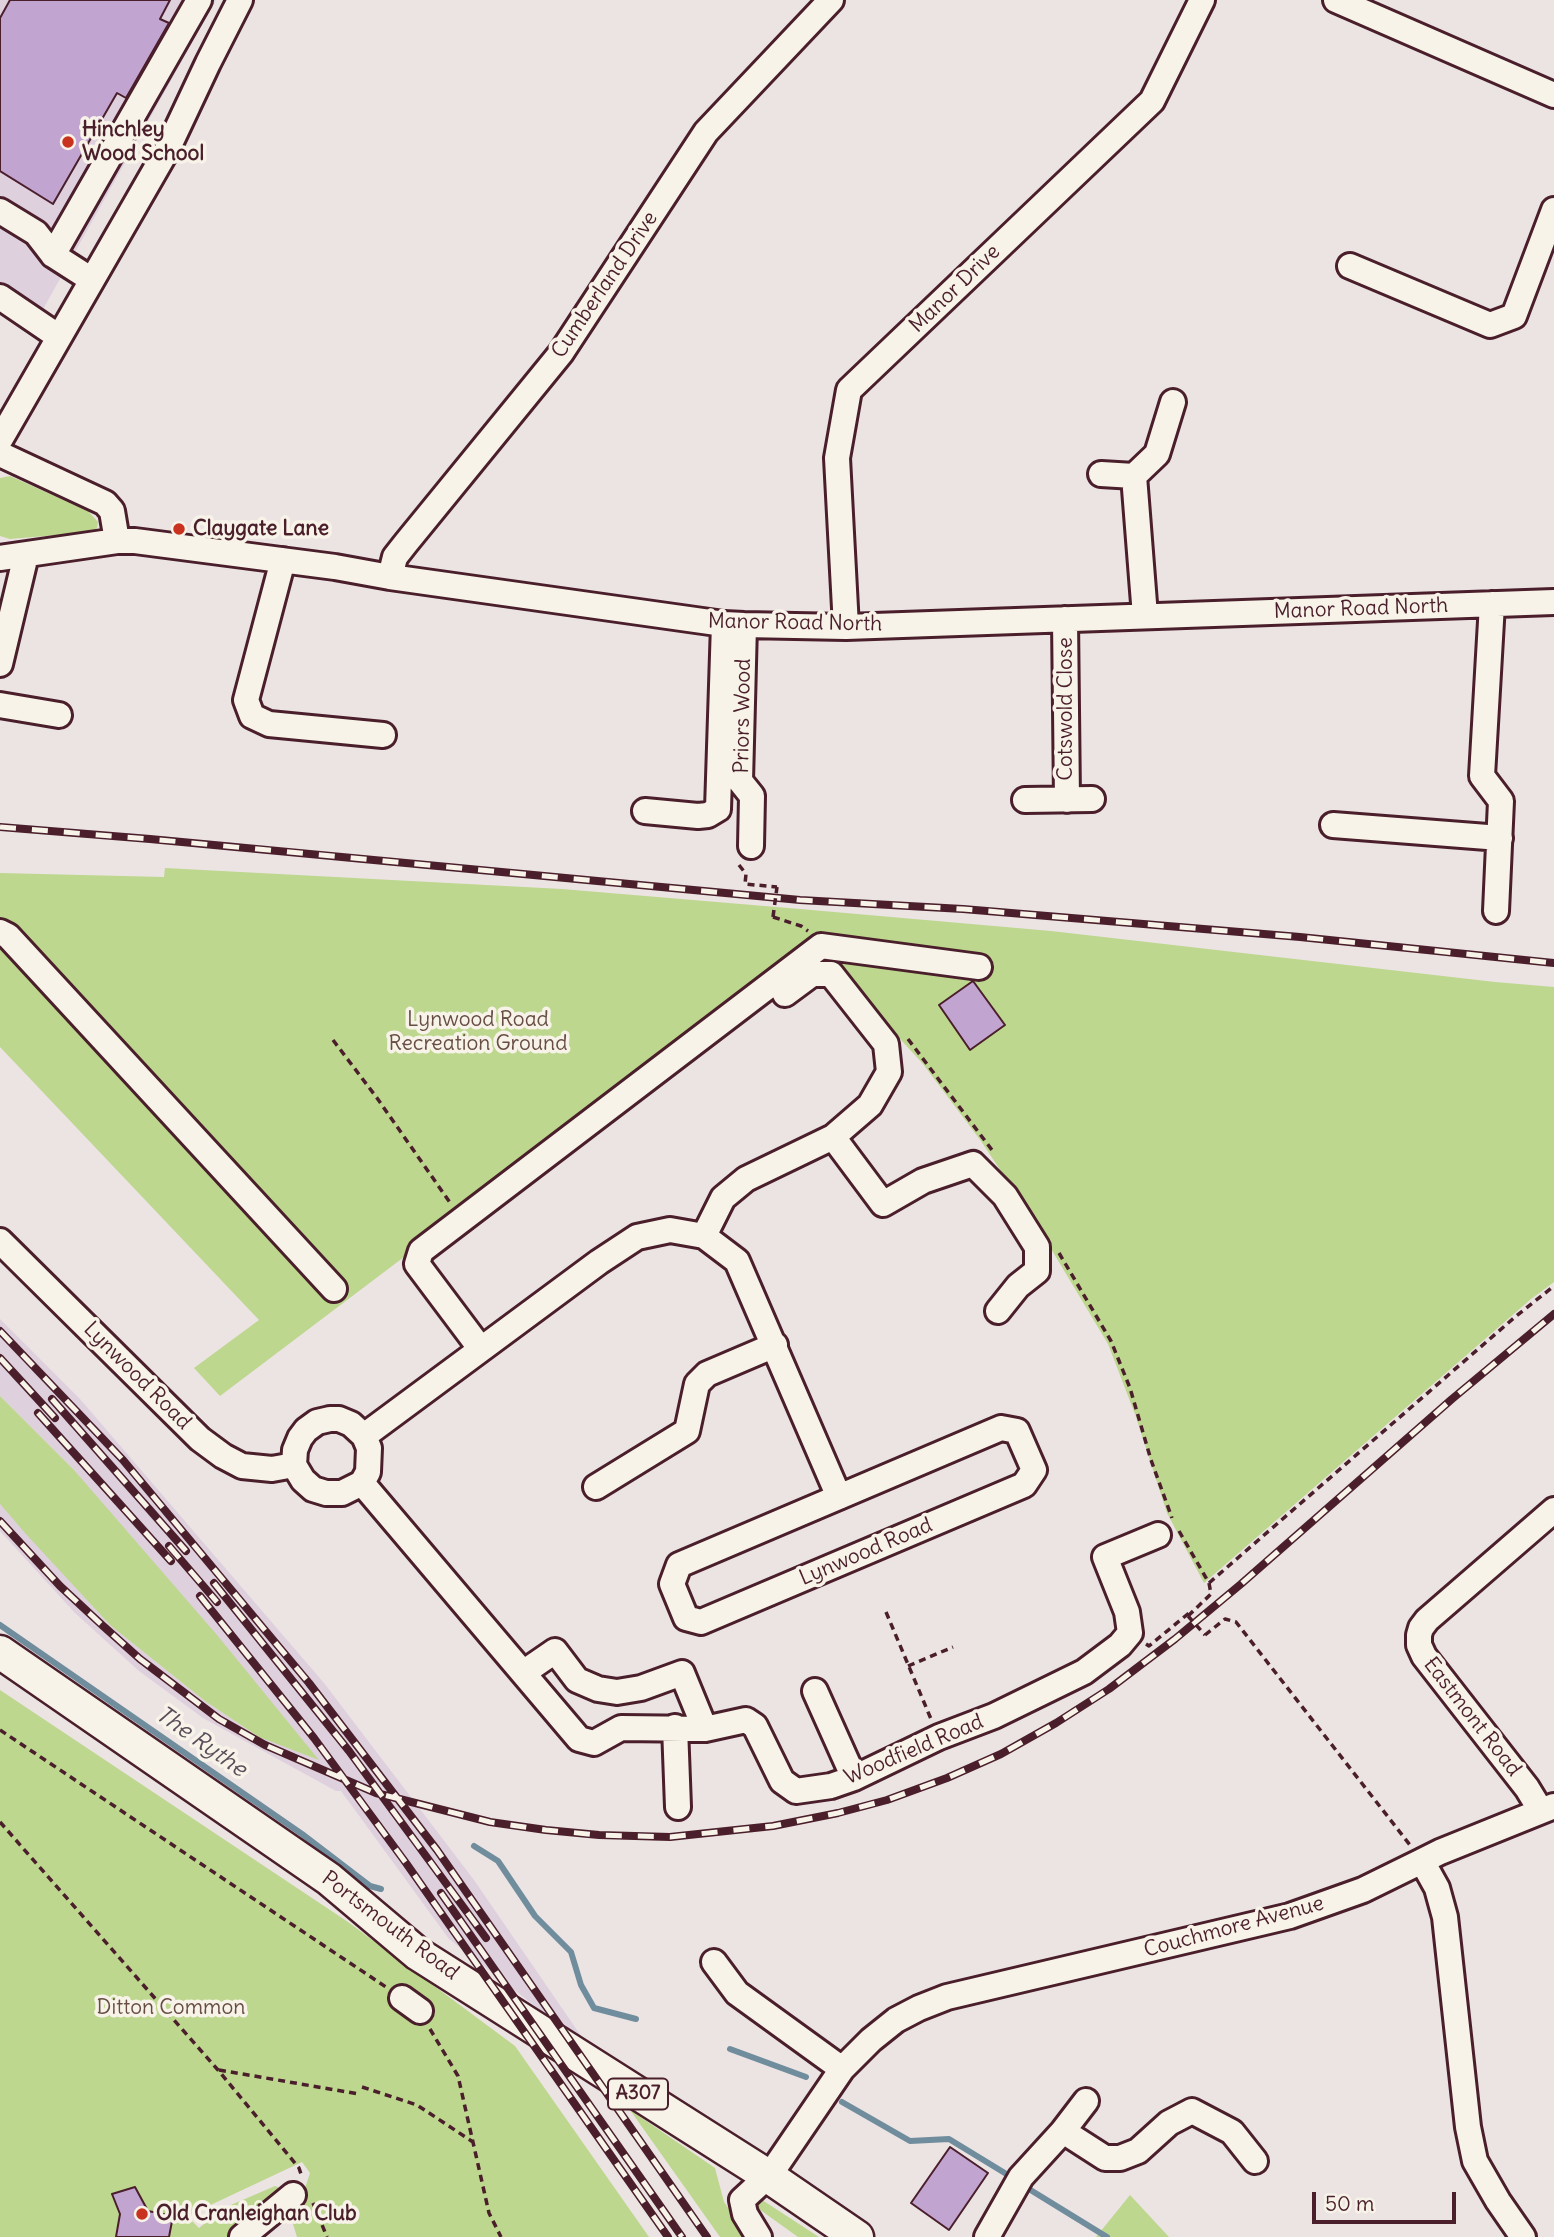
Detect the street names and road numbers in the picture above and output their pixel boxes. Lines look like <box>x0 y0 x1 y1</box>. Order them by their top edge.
street label: Cumberland Drive <box>547 207 663 363</box>
street label: Manor Drive <box>905 240 1005 338</box>
street label: Manor Road North <box>1273 593 1449 625</box>
street label: Manor Road North <box>708 609 882 637</box>
street label: Cotswold Close <box>1053 637 1079 781</box>
street label: Priors Wood <box>729 658 757 774</box>
street label: Lynwood Road <box>78 1317 196 1435</box>
street label: Lynwood Road <box>796 1513 936 1591</box>
street label: Eastmont Road <box>1418 1652 1526 1782</box>
street label: Woodfield Road <box>841 1709 987 1791</box>
street label: Portsmouth Road <box>316 1866 464 1986</box>
street label: Couchmore Avenue <box>1141 1891 1327 1963</box>
road number: A307 <box>608 2078 668 2110</box>

